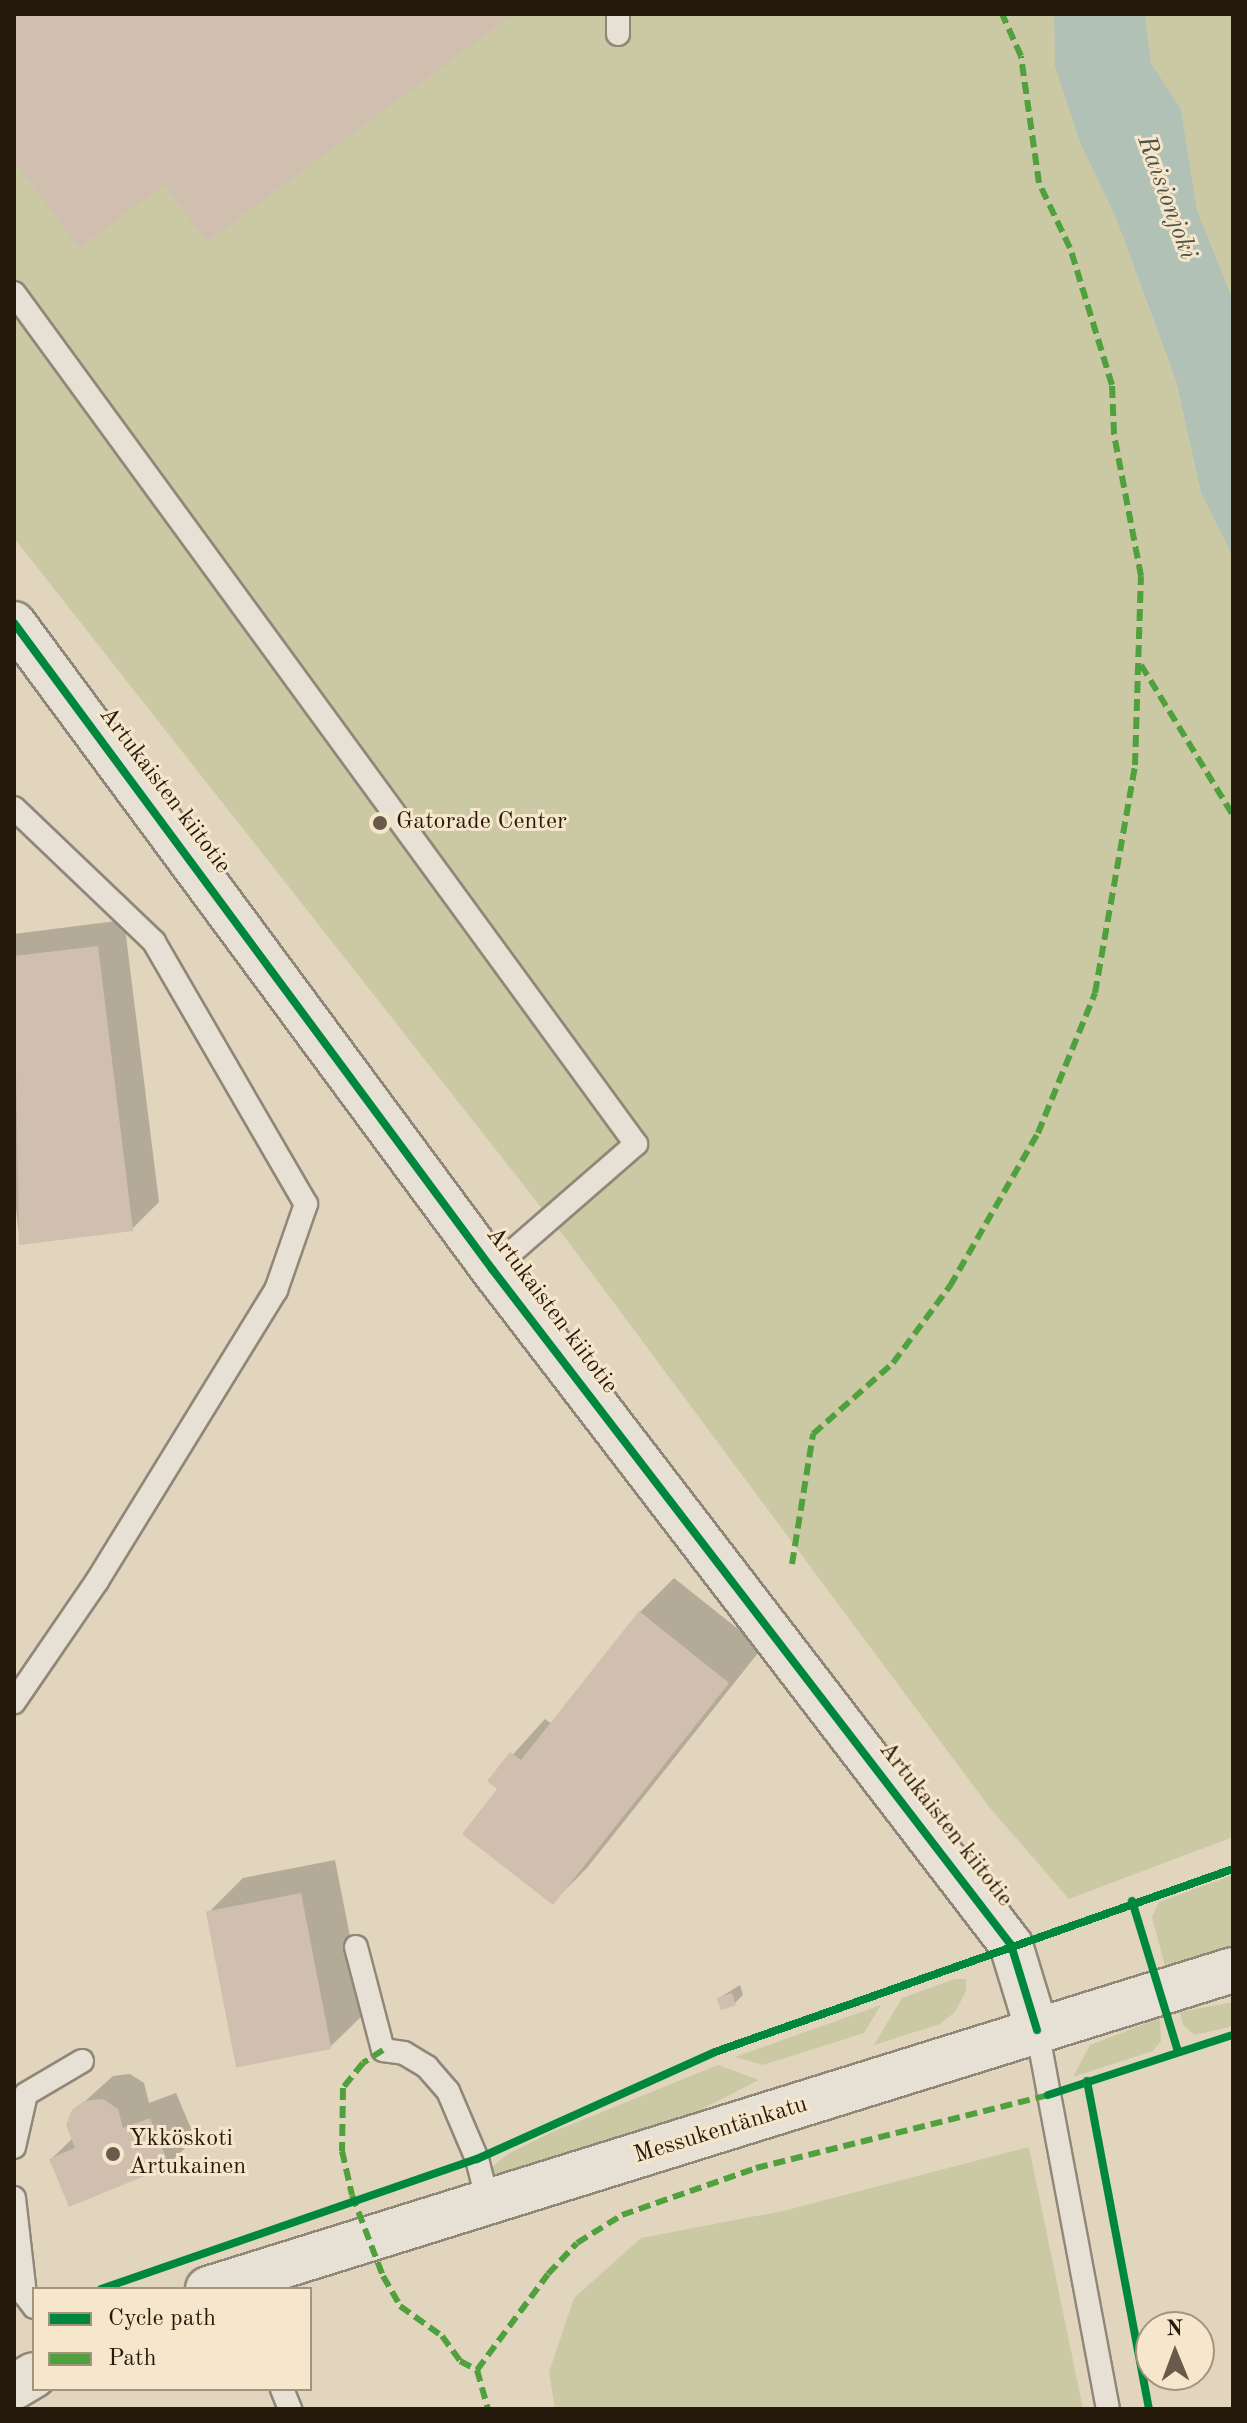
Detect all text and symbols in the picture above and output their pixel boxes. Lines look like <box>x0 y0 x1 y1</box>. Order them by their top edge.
water label: Raisionjoki <box>1129 132 1203 264</box>
street label: Artukaisten kiitotie <box>92 702 236 880</box>
place label: Gatorade Center <box>396 809 567 837</box>
marker: Gatorade Center <box>371 814 389 832</box>
street label: Artukaisten kiitotie <box>479 1222 623 1400</box>
street label: Artukaisten kiitotie <box>872 1737 1018 1913</box>
street label: Messukentänkatu <box>631 2091 811 2171</box>
place label: Ykköskoti Artukainen <box>129 2126 246 2182</box>
marker: Ykköskoti Artukainen <box>104 2145 122 2163</box>
legend <box>32 2287 312 2391</box>
text: Cycle path <box>108 2307 216 2331</box>
north arrow <box>1135 2311 1215 2391</box>
text: N <box>1166 2318 1183 2340</box>
text: Path <box>108 2347 157 2371</box>

